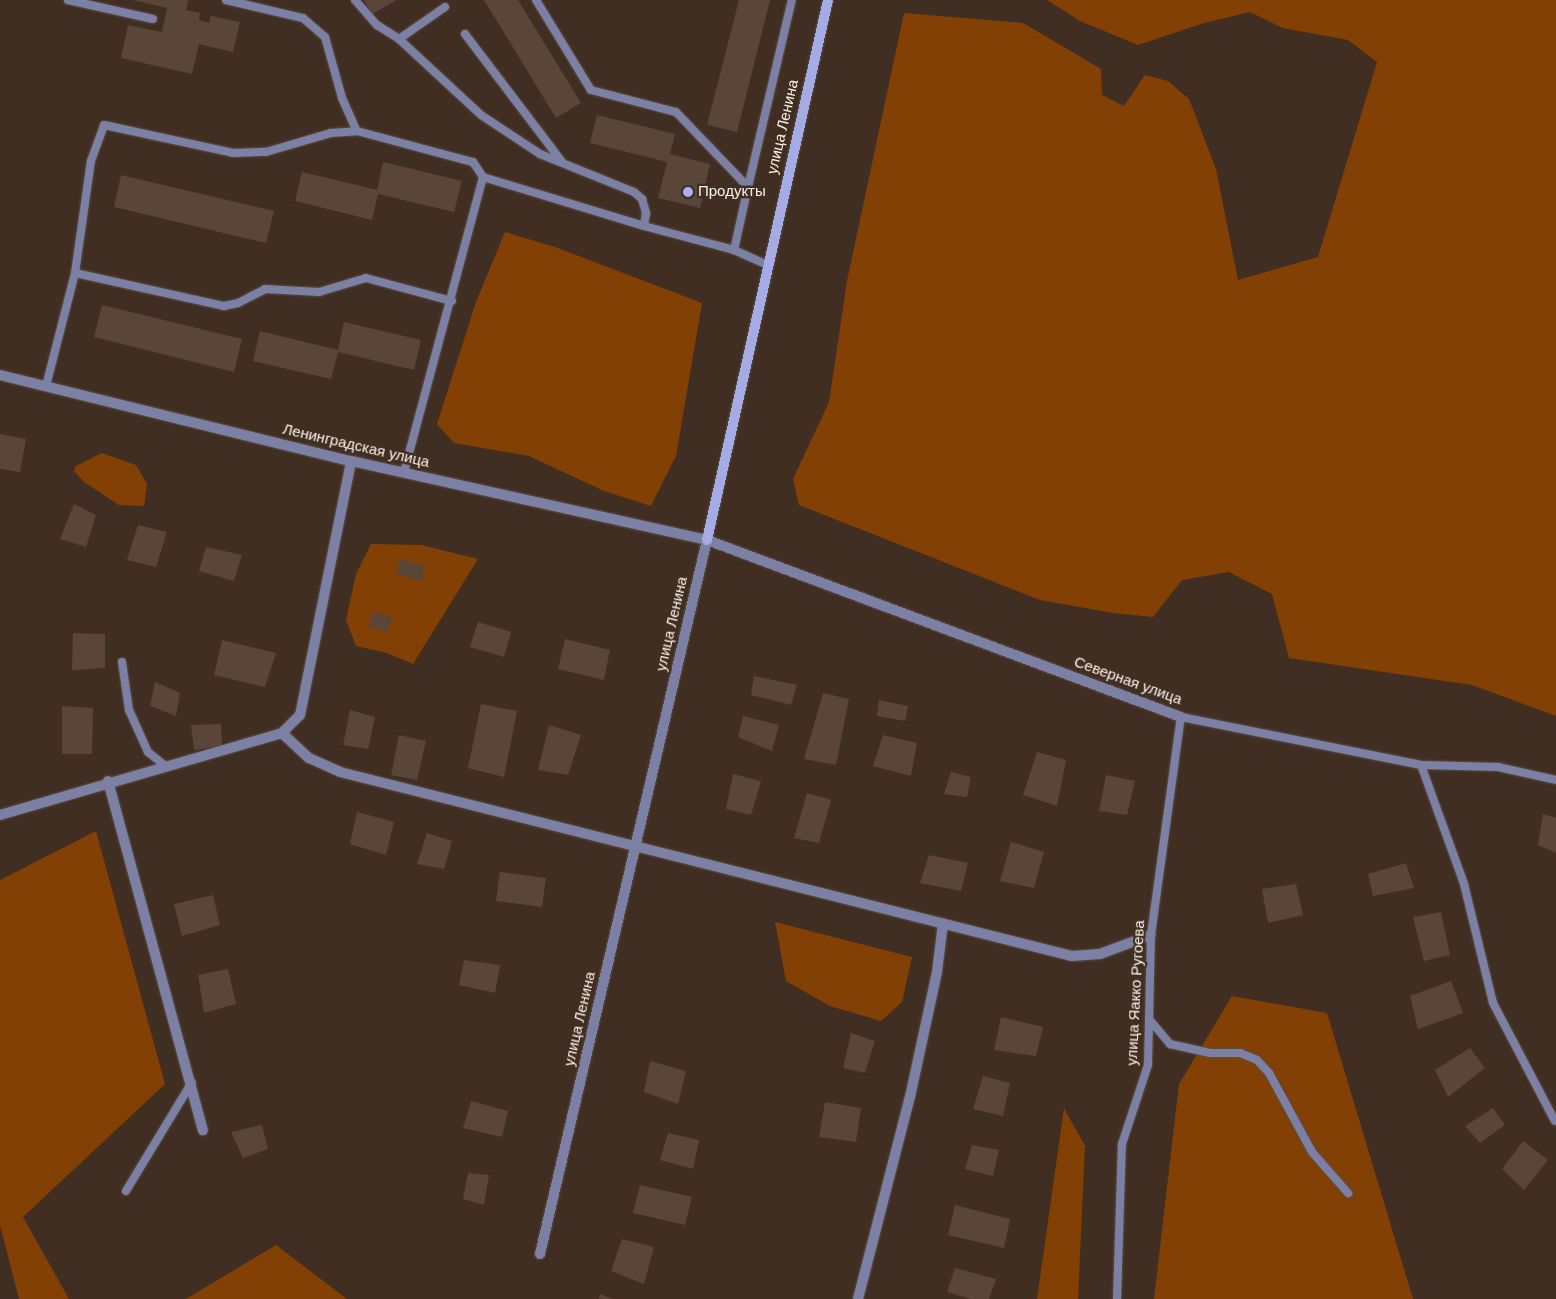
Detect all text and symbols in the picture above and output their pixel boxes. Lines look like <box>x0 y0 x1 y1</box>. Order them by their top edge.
street label: улица Ленина <box>763 78 803 176</box>
place label: Продукты <box>698 183 766 201</box>
marker: Продукты <box>682 186 694 198</box>
street label: Ленинградская улица <box>281 420 431 472</box>
street label: улица Ленина <box>652 575 692 673</box>
street label: Северная улица <box>1072 653 1184 709</box>
street label: улица Яакко Ругоева <box>1123 920 1149 1066</box>
street label: улица Ленина <box>560 970 600 1068</box>

